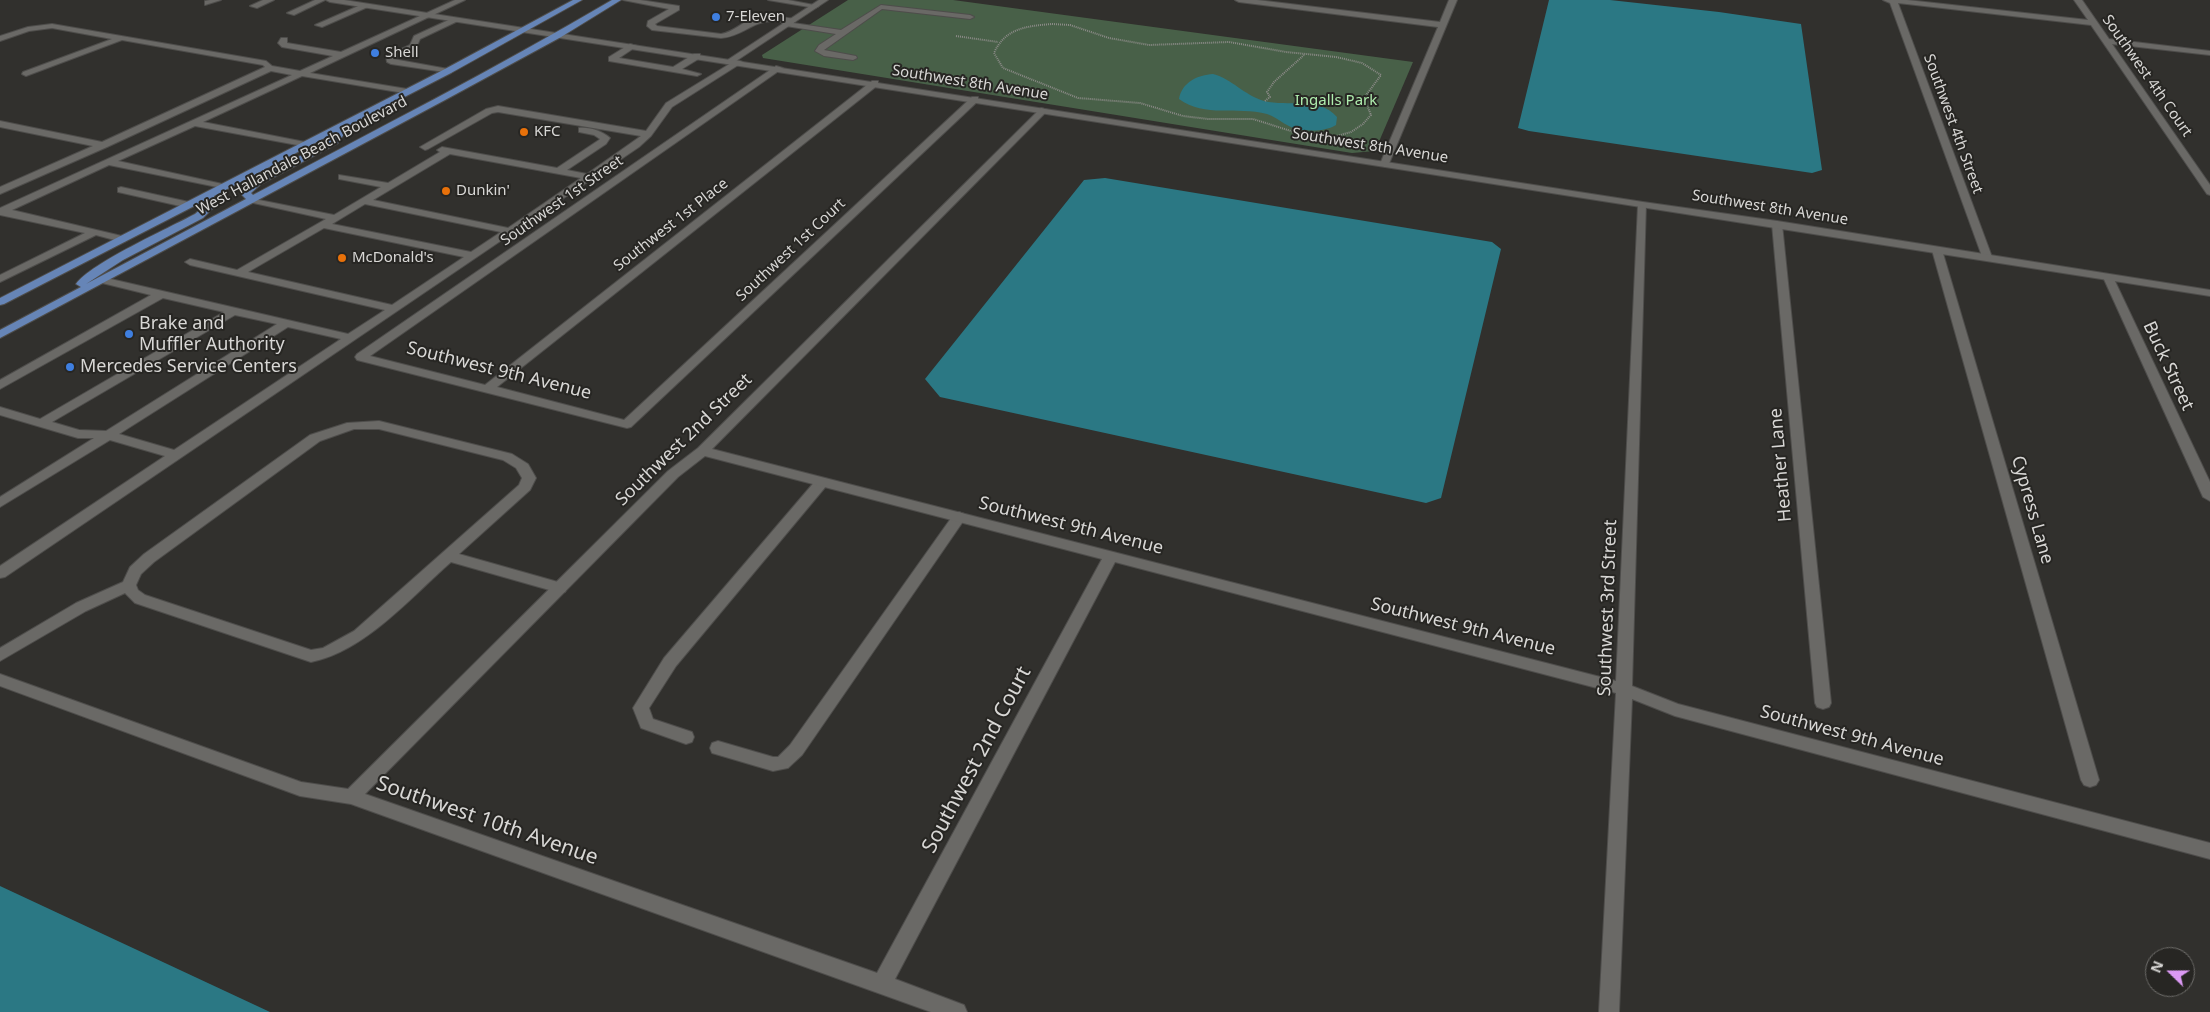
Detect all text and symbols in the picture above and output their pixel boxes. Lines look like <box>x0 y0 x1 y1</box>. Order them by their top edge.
place label: 7-Eleven <box>726 8 785 26</box>
marker: 7-Eleven <box>710 11 722 23</box>
street label: Southwest 4th Court <box>2098 12 2196 140</box>
place label: Shell <box>385 44 419 62</box>
marker: Shell <box>369 47 381 59</box>
street label: Southwest 4th Street <box>1919 52 1987 196</box>
street label: Southwest 8th Avenue <box>891 62 1049 104</box>
park label: Ingalls Park <box>1295 92 1377 110</box>
street label: West Hallandale Beach Boulevard <box>194 93 410 219</box>
place label: KFC <box>534 123 561 141</box>
street label: Southwest 8th Avenue <box>1291 125 1449 167</box>
marker: KFC <box>518 126 530 138</box>
street label: Southwest 1st Street <box>497 152 627 250</box>
street label: Southwest 1st Place <box>610 175 732 275</box>
place label: Dunkin' <box>456 182 510 200</box>
marker: Dunkin' <box>440 185 452 197</box>
street label: Southwest 8th Avenue <box>1691 187 1849 229</box>
street label: Southwest 1st Court <box>733 195 849 305</box>
place label: McDonald's <box>352 249 434 267</box>
marker: McDonald's <box>336 252 348 264</box>
place label: Brake and Muffler Authority <box>139 313 285 356</box>
street label: Buck Street <box>2138 318 2198 414</box>
marker: Brake and Muffler Authority <box>123 328 135 340</box>
street label: Southwest 9th Avenue <box>404 338 594 404</box>
place label: Mercedes Service Centers <box>80 356 297 378</box>
marker: Mercedes Service Centers <box>64 361 76 373</box>
street label: Southwest 2nd Street <box>611 369 757 511</box>
street label: Heather Lane <box>1765 407 1797 523</box>
street label: Cypress Lane <box>2006 453 2058 567</box>
street label: Southwest 9th Avenue <box>976 493 1166 559</box>
street label: Southwest 3rd Street <box>1594 519 1622 697</box>
street label: Southwest 9th Avenue <box>1368 594 1558 660</box>
street label: Southwest 2nd Court <box>917 662 1037 858</box>
street label: Southwest 9th Avenue <box>1758 701 1946 771</box>
street label: Southwest 10th Avenue <box>373 771 601 871</box>
north arrow <box>2145 947 2195 997</box>
text: N <box>2146 958 2167 975</box>

